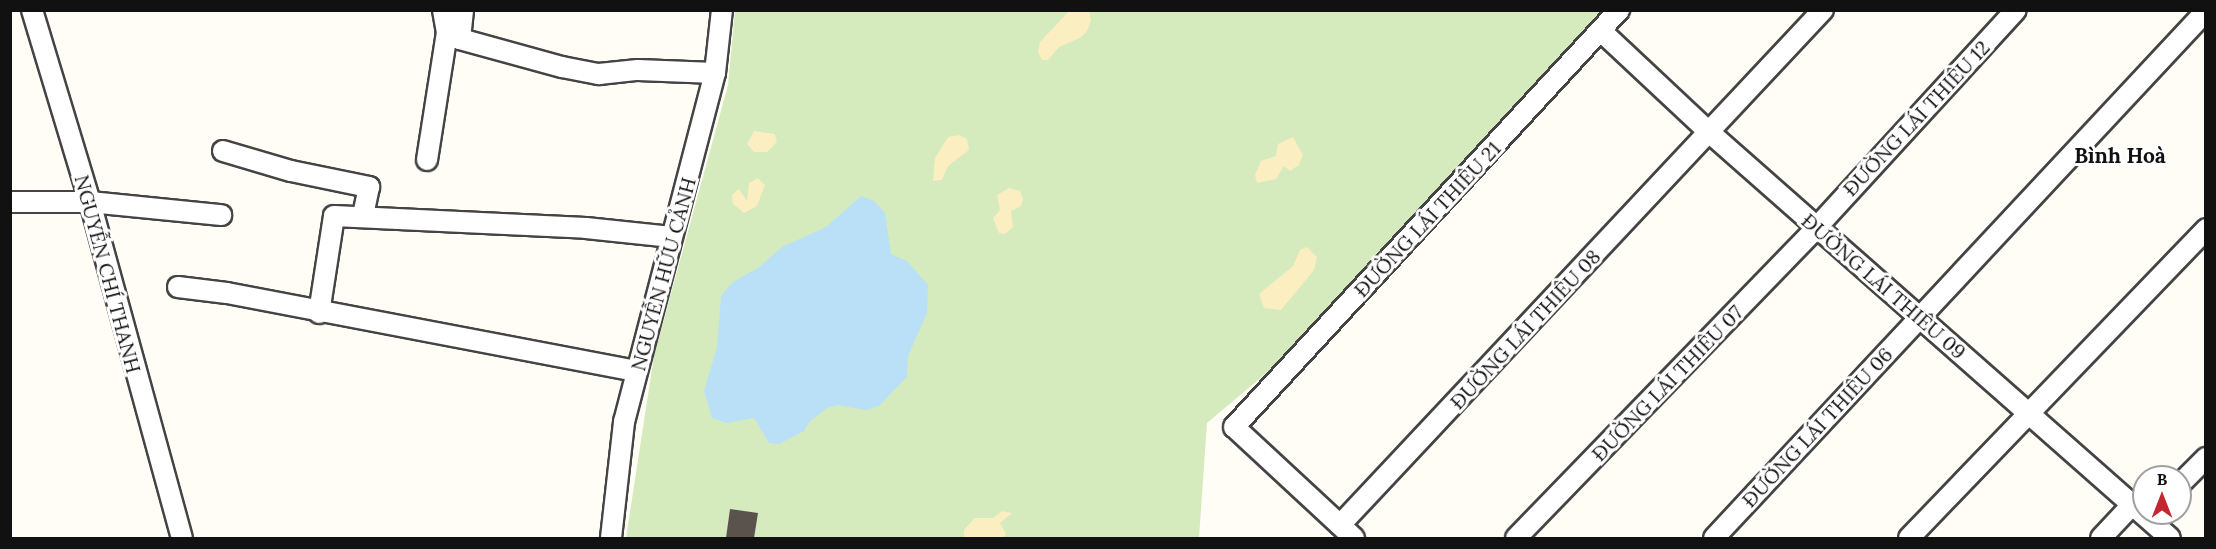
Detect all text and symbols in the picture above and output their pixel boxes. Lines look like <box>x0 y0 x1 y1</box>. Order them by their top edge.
street label: ĐƯỜNG LÁI THIÊU 12 <box>1838 35 1994 201</box>
street label: ĐƯỜNG LÁI THIÊU 21 <box>1349 136 1505 302</box>
district label: Bình Hoà <box>2074 143 2166 169</box>
street label: NGUYỄN CHÍ THANH <box>70 172 146 376</box>
street label: NGUYỄN HỮU CẢNH <box>626 175 700 373</box>
street label: ĐƯỜNG LÁI THIÊU 09 <box>1797 208 1971 364</box>
street label: ĐƯỜNG LÁI THIÊU 08 <box>1445 244 1605 414</box>
street label: ĐƯỜNG LÁI THIÊU 07 <box>1587 300 1747 466</box>
street label: ĐƯỜNG LÁI THIÊU 06 <box>1737 342 1897 512</box>
north arrow <box>2132 465 2192 525</box>
text: B <box>2157 469 2167 489</box>

